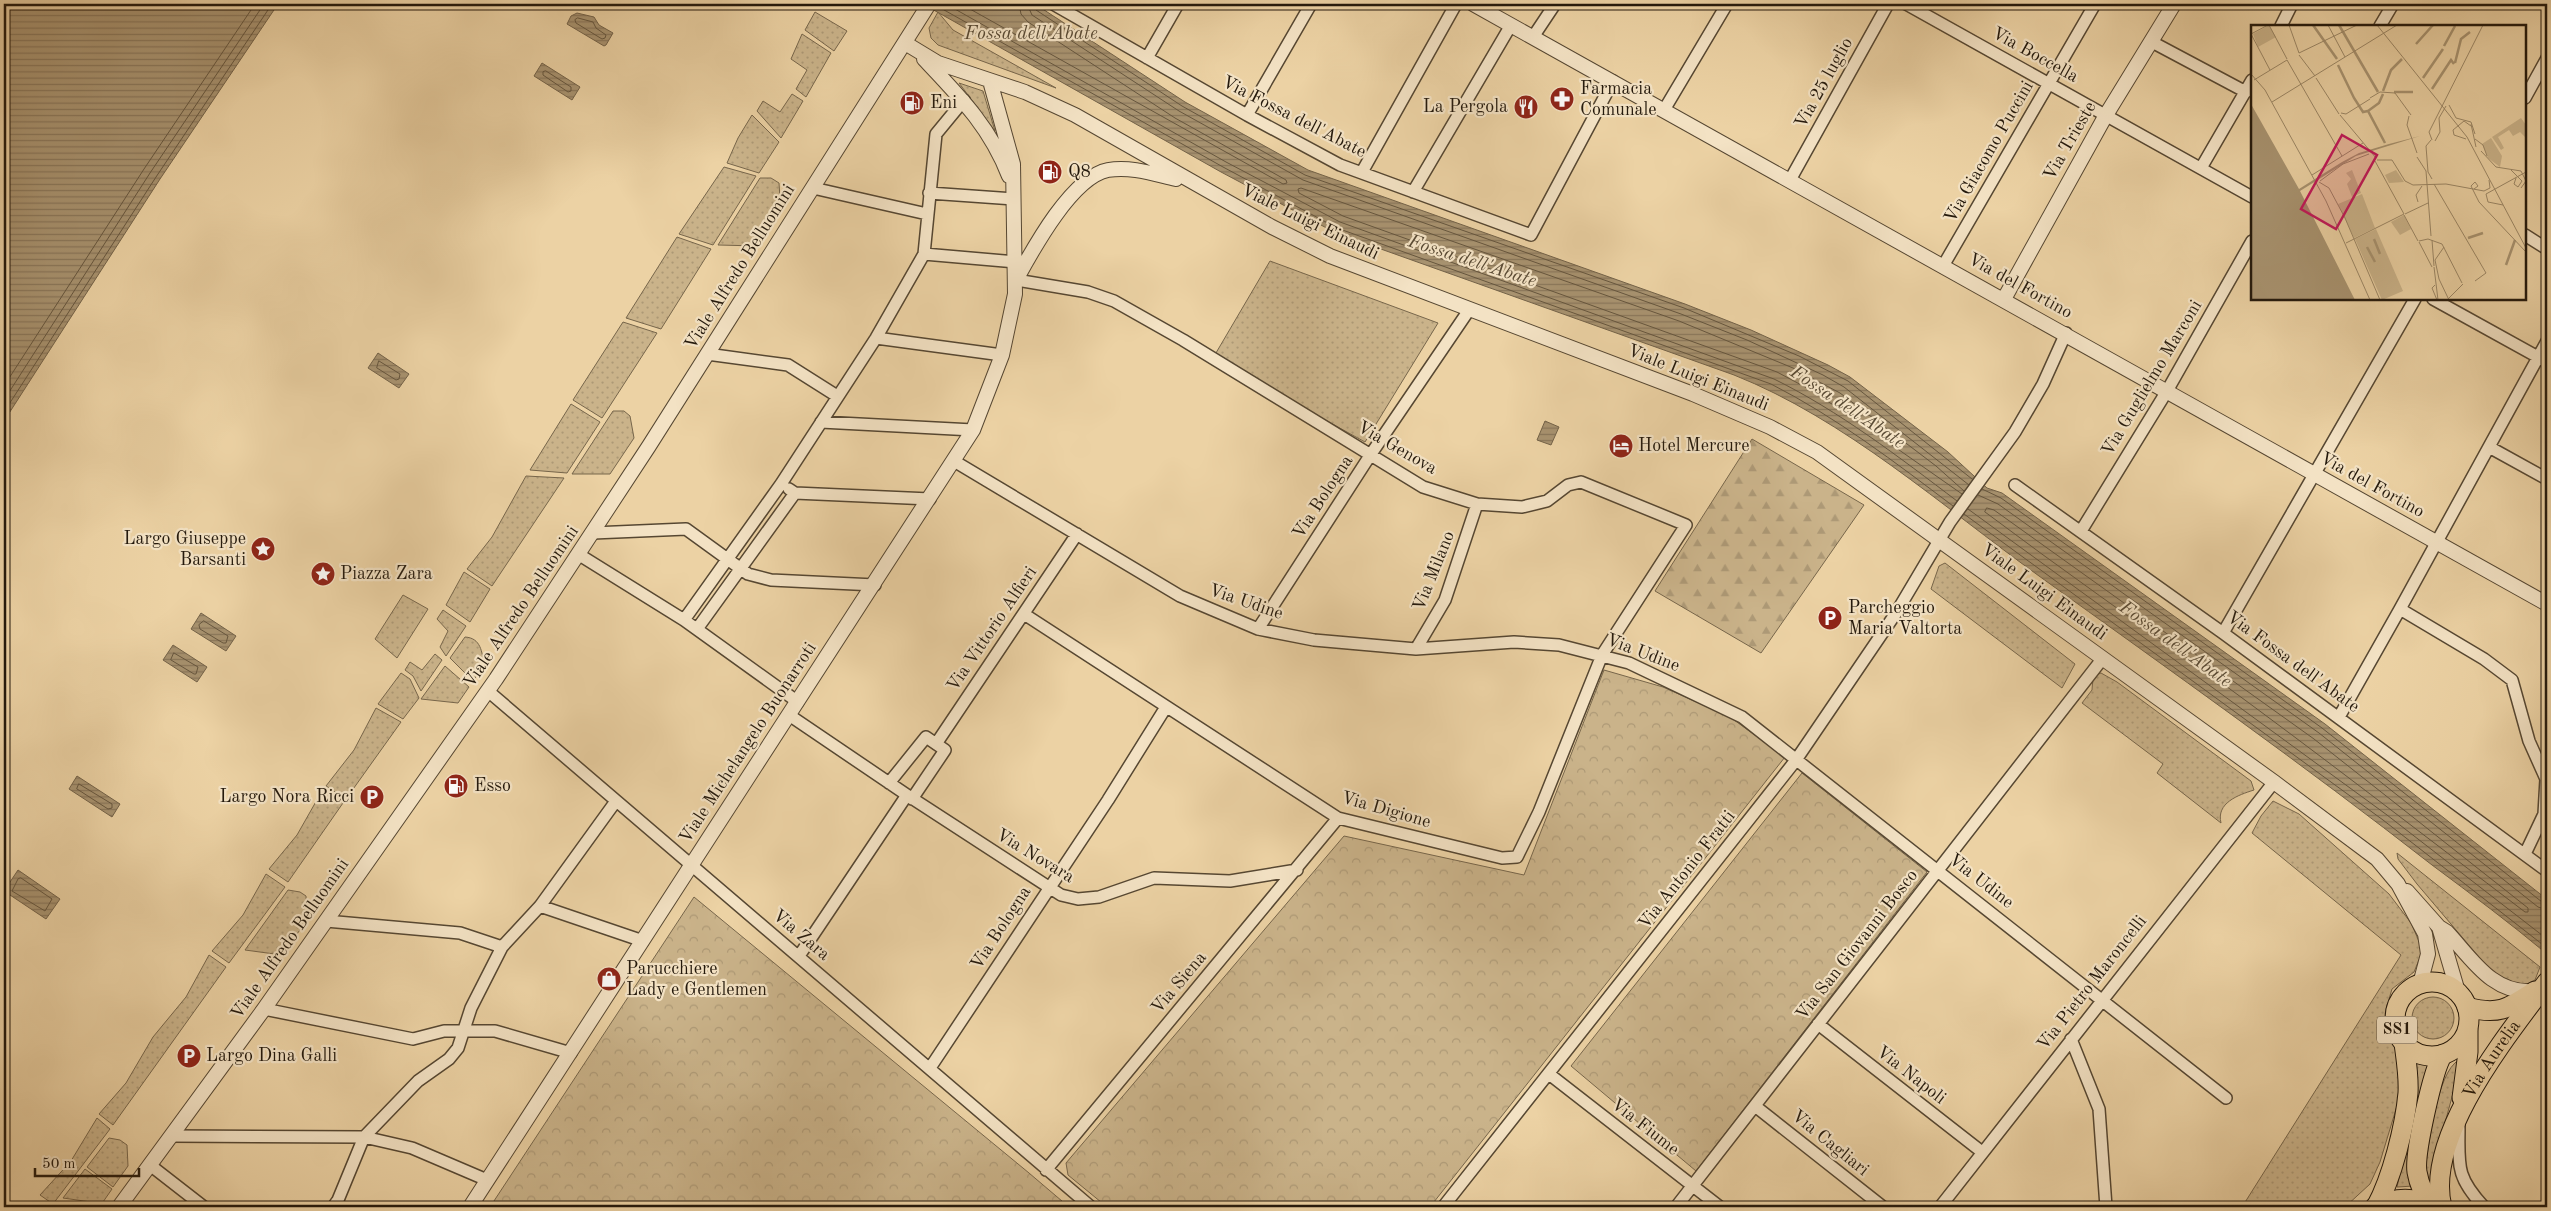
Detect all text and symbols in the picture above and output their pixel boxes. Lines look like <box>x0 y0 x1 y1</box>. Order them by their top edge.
street label: Via Boccella <box>1989 24 2081 86</box>
water label: Fossa dell'Abate <box>963 25 1098 44</box>
inset map <box>2251 25 2526 300</box>
street label: Via 25 luglio <box>1792 35 1856 131</box>
street label: Via Fossa dell'Abate <box>1219 73 1369 161</box>
street label: Via Giacomo Puccini <box>1941 78 2037 226</box>
place label: Farmacia Comunale <box>1580 80 1657 119</box>
pharmacy icon: Farmacia Comunale <box>1549 86 1575 112</box>
fuel station icon: Eni <box>899 90 925 116</box>
place label: Eni <box>930 94 957 112</box>
restaurant icon: La Pergola <box>1513 94 1539 120</box>
place label: La Pergola <box>1423 98 1508 116</box>
street label: Via Trieste <box>2040 99 2100 183</box>
fuel station icon: Q8 <box>1037 159 1063 185</box>
place label: Q8 <box>1068 163 1091 181</box>
street label: Viale Alfredo Belluomini <box>682 181 798 353</box>
street label: Viale Luigi Einaudi <box>1238 181 1382 263</box>
water label: Fossa dell'Abate <box>1405 232 1539 292</box>
street label: Via del Fortino <box>1965 250 2075 322</box>
street label: Via Guglielmo Marconi <box>2098 297 2206 459</box>
street label: Viale Luigi Einaudi <box>1625 341 1771 415</box>
water label: Fossa dell'Abate <box>1785 362 1908 453</box>
street label: Via Genova <box>1354 418 1440 478</box>
hotel icon: Hotel Mercure <box>1608 433 1634 459</box>
place label: Hotel Mercure <box>1638 437 1749 455</box>
street label: Via del Fortino <box>2317 449 2427 521</box>
street label: Via Bologna <box>1289 452 1357 542</box>
street label: Viale Alfredo Belluomini <box>460 523 582 691</box>
street label: Via Milano <box>1410 529 1458 613</box>
place label: Largo Giuseppe Barsanti <box>124 530 246 569</box>
place icon: Largo Giuseppe Barsanti <box>250 536 276 562</box>
street label: Viale Luigi Einaudi <box>1978 540 2110 644</box>
place icon: Piazza Zara <box>310 561 336 587</box>
street label: Via Vittorio Alfieri <box>944 563 1040 695</box>
place label: Piazza Zara <box>340 565 433 583</box>
street label: Via Udine <box>1207 581 1285 623</box>
water label: Fossa dell'Abate <box>2115 597 2235 692</box>
place label: Parcheggio Maria Valtorta <box>1848 599 1962 638</box>
parking icon: Parcheggio Maria Valtorta <box>1817 605 1843 631</box>
street label: Via Fossa dell'Abate <box>2223 608 2363 716</box>
street label: Via Udine <box>1604 631 1682 675</box>
street label: Viale Michelangelo Buonarroti <box>676 639 820 847</box>
fuel station icon: Esso <box>443 773 469 799</box>
place label: Esso <box>474 777 511 795</box>
parking icon: Largo Nora Ricci <box>359 784 385 810</box>
place label: Largo Nora Ricci <box>220 788 354 806</box>
street label: Via Digione <box>1339 789 1433 831</box>
street label: Via Antonio Fratti <box>1635 807 1739 933</box>
street label: Via Novara <box>993 826 1077 886</box>
street label: Via Udine <box>1945 850 2017 912</box>
street label: Viale Alfredo Belluomini <box>228 855 352 1023</box>
street label: Via San Giovanni Bosco <box>1793 866 1921 1024</box>
street label: Via Bologna <box>967 883 1035 973</box>
street label: Via Zara <box>769 906 833 964</box>
street label: Via Pietro Maroncelli <box>2034 912 2150 1054</box>
street label: Via Siena <box>1148 948 1210 1017</box>
place label: Parucchiere Lady e Gentlemen <box>626 960 767 999</box>
shop icon: Parucchiere Lady e Gentlemen <box>596 966 622 992</box>
road number: SS1 <box>2377 1016 2417 1044</box>
street label: Via Aurelia <box>2460 1017 2524 1102</box>
street label: Via Napoli <box>1873 1042 1949 1108</box>
parking icon: Largo Dina Galli <box>176 1043 202 1069</box>
place label: Largo Dina Galli <box>206 1047 337 1065</box>
street label: Via Fiume <box>1608 1095 1682 1159</box>
street label: Via Cagliari <box>1788 1107 1872 1179</box>
scale bar <box>35 1146 139 1178</box>
text: 50 m <box>42 1157 76 1172</box>

